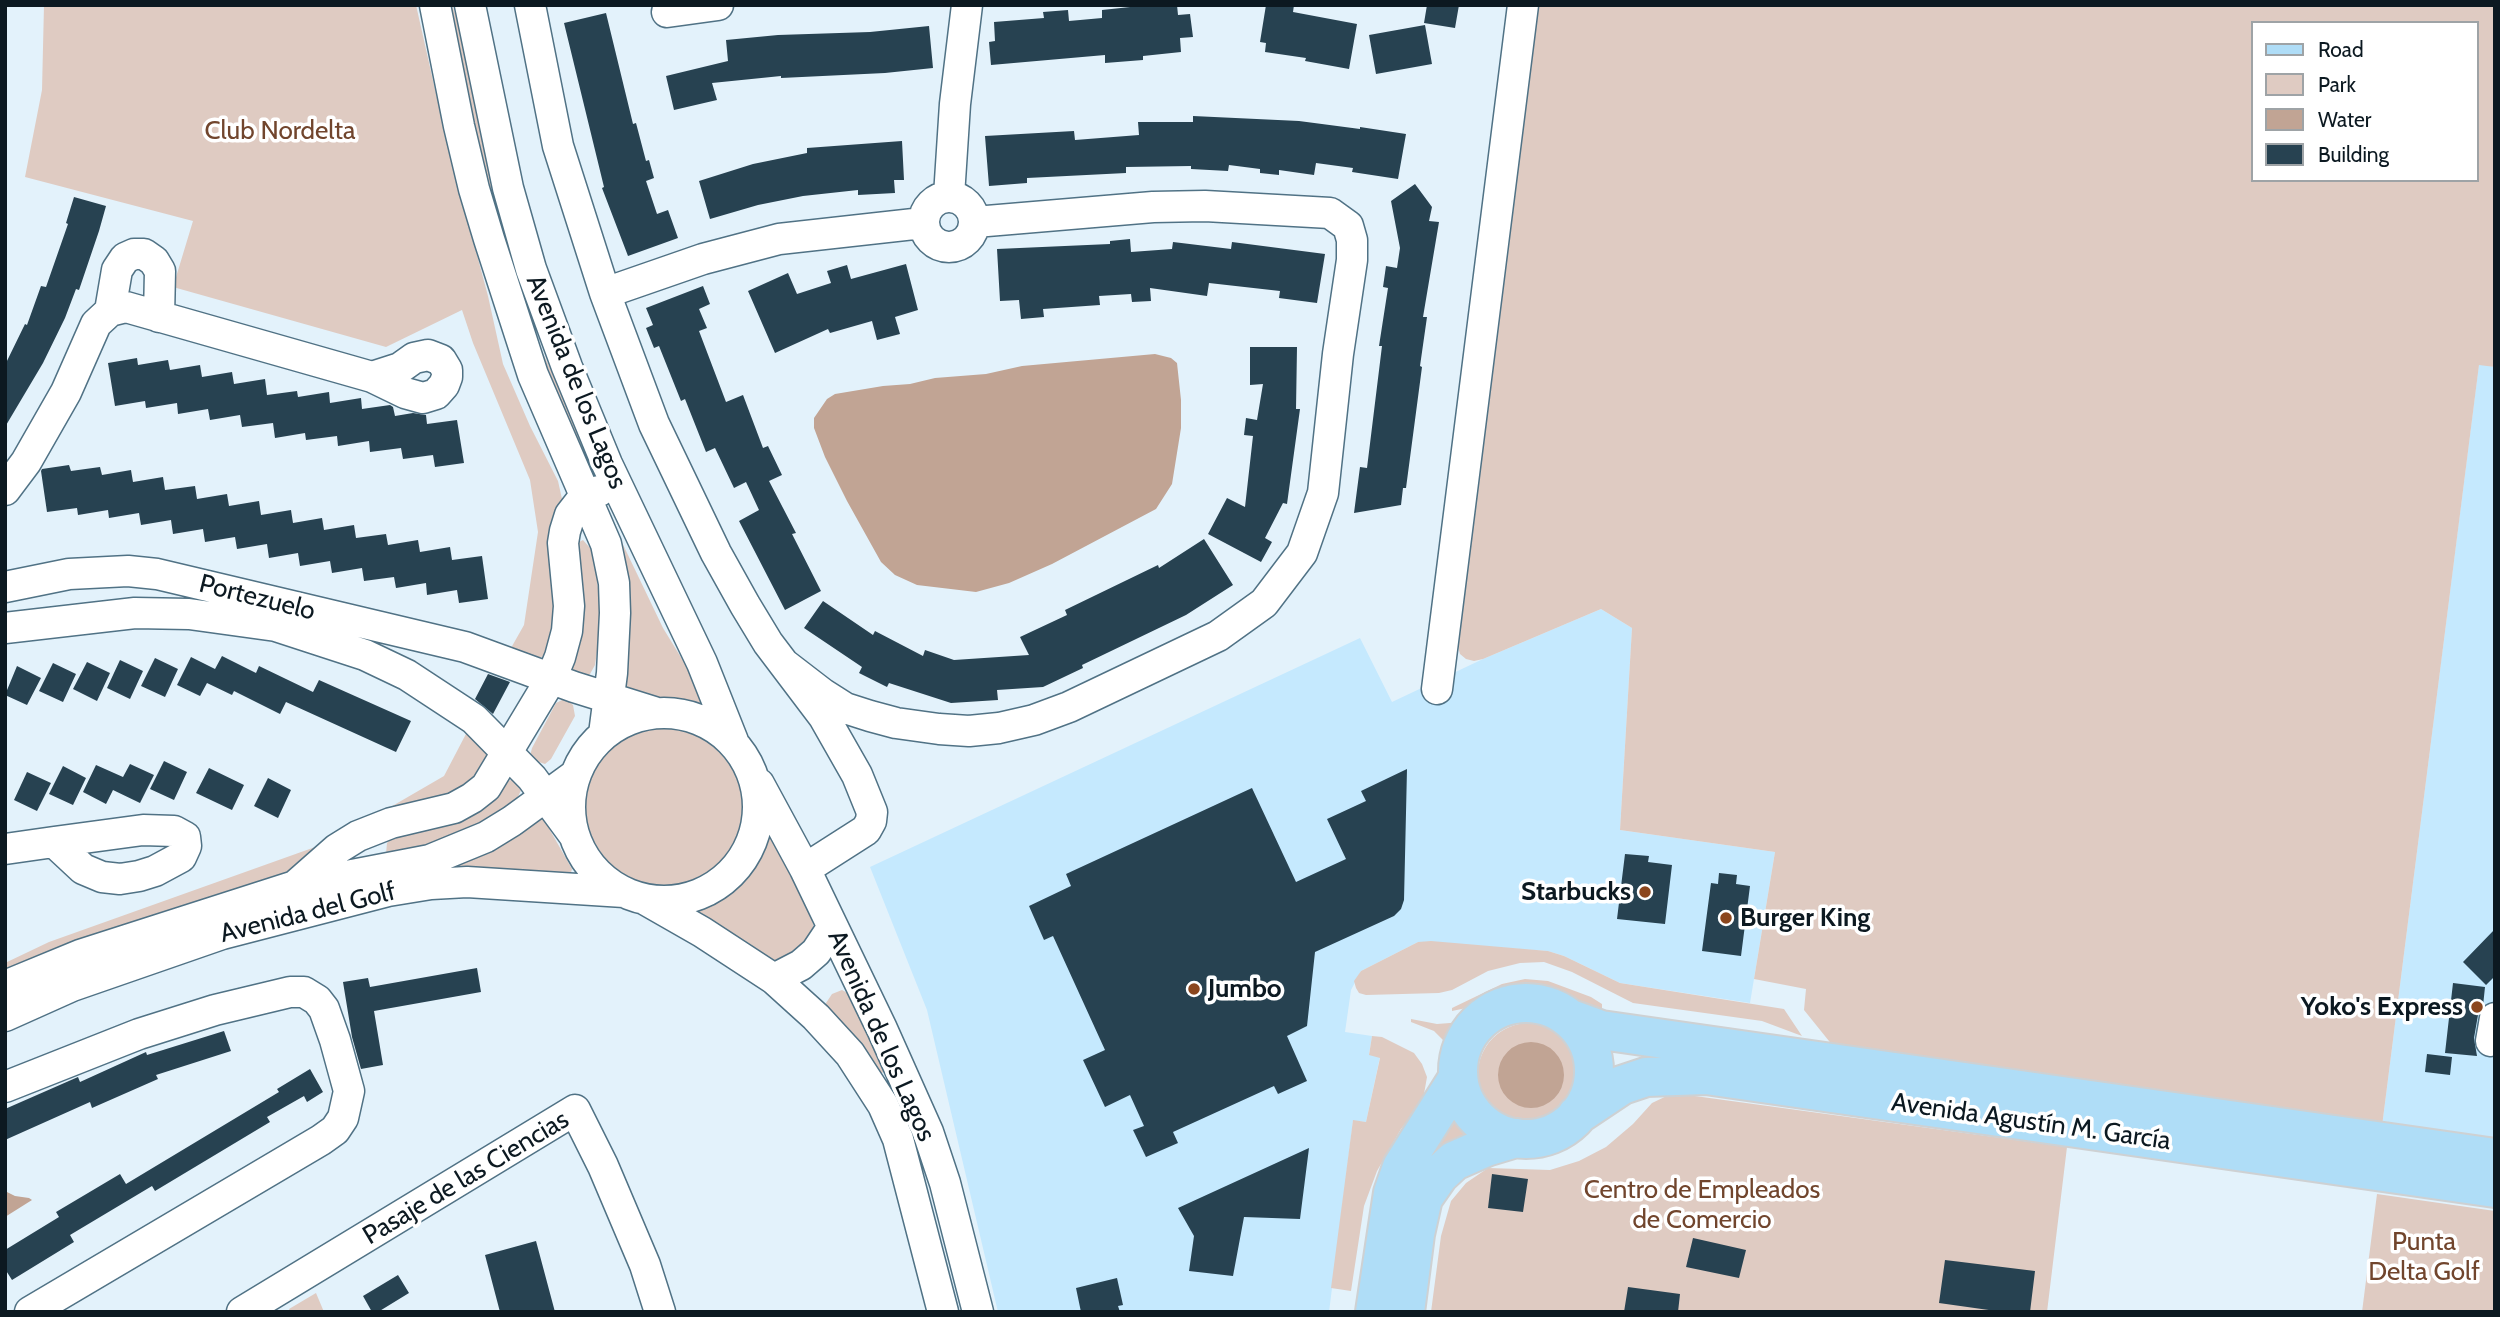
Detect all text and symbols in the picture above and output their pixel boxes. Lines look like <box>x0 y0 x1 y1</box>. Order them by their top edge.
legend <box>2252 21 2479 182</box>
text: Road <box>2318 37 2364 62</box>
text: Park <box>2318 72 2356 97</box>
text: Water <box>2318 107 2371 132</box>
park label: Club Nordelta <box>204 115 356 147</box>
text: Building <box>2318 142 2389 167</box>
street label: Avenida de los Lagos <box>519 271 633 493</box>
street label: Portezuelo <box>196 569 318 627</box>
street label: Avenida del Golf <box>217 876 399 950</box>
place label: Starbucks <box>1521 876 1631 908</box>
marker: Starbucks <box>1637 884 1653 900</box>
place label: Burger King <box>1740 902 1870 934</box>
marker: Burger King <box>1718 910 1734 926</box>
street label: Avenida de los Lagos <box>820 926 942 1146</box>
place label: Jumbo <box>1208 973 1282 1005</box>
marker: Jumbo <box>1186 981 1202 997</box>
place label: Yoko's Express <box>2301 991 2463 1023</box>
marker: Yoko's Express <box>2469 999 2485 1015</box>
street label: Avenida Agustín M. García <box>1889 1087 2173 1157</box>
street label: Pasaje de las Ciencias <box>357 1104 575 1252</box>
park label: Centro de Empleados de Comercio <box>1584 1174 1820 1236</box>
park label: Punta Delta Golf <box>2368 1226 2480 1288</box>

